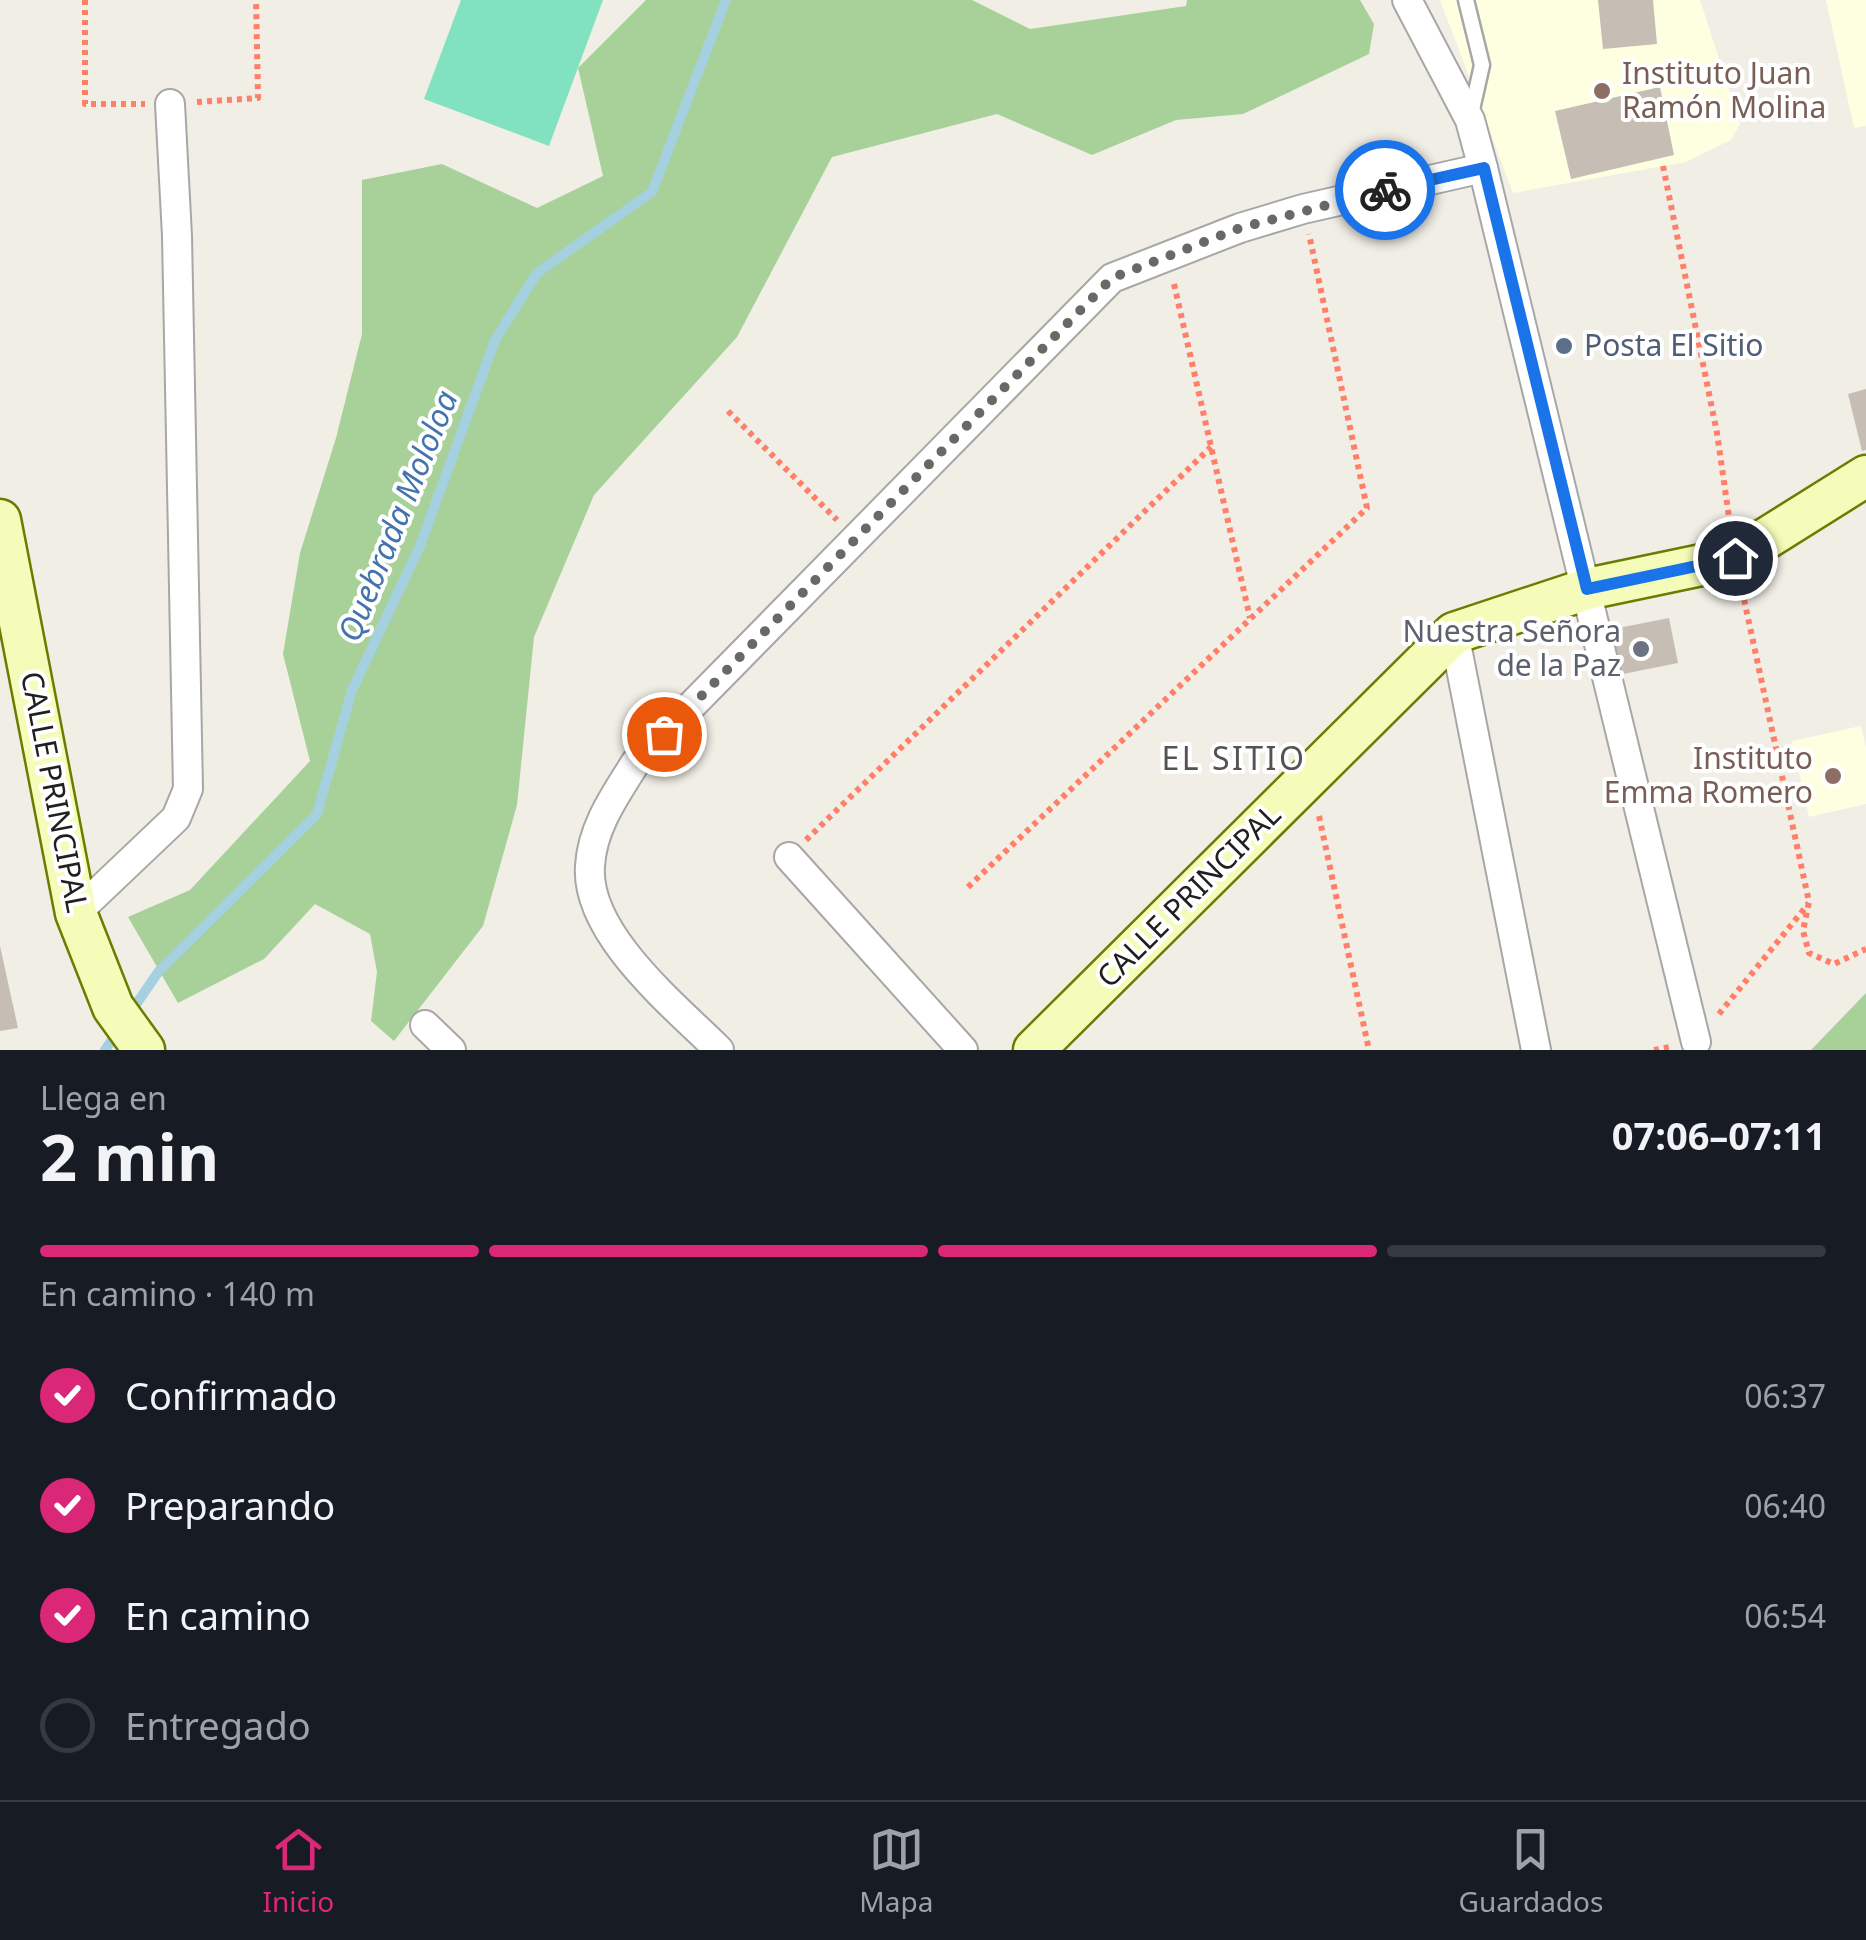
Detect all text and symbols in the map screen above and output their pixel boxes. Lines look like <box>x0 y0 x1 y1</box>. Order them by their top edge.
place label: Instituto Juan Ramón Molina <box>1622 52 1826 127</box>
marker: Instituto Juan Ramón Molina <box>1591 80 1613 102</box>
courier <box>1335 140 1435 240</box>
icon: bike <box>1358 163 1413 218</box>
place label: Posta El Sitio <box>1584 324 1763 365</box>
marker: Posta El Sitio <box>1553 335 1575 357</box>
water label: Quebrada Mololoa <box>327 384 467 647</box>
pin <box>1693 516 1778 601</box>
icon: home <box>1708 531 1763 586</box>
place label: Nuestra Señora de la Paz <box>1402 610 1621 685</box>
marker: Nuestra Señora de la Paz <box>1630 638 1652 660</box>
street label: CALLE PRINCIPAL <box>12 668 99 916</box>
pin <box>622 692 707 777</box>
icon: bag <box>637 707 692 762</box>
district label: EL SITIO <box>1162 736 1306 779</box>
place label: Instituto Emma Romero <box>1604 737 1813 812</box>
marker: Instituto Emma Romero <box>1822 765 1844 787</box>
street label: CALLE PRINCIPAL <box>1087 794 1289 996</box>
text: Llega en <box>40 1076 167 1119</box>
text: 07:06–07:11 <box>1612 1109 1826 1161</box>
text: 2 min <box>40 1112 219 1200</box>
text: En camino · 140 m <box>40 1272 315 1315</box>
icon: check <box>40 1368 95 1423</box>
text: Confirmado <box>125 1369 337 1421</box>
text: 06:37 <box>1744 1374 1826 1417</box>
icon: check <box>40 1478 95 1533</box>
text: Preparando <box>125 1479 335 1531</box>
text: 06:40 <box>1744 1484 1826 1527</box>
icon: check <box>40 1588 95 1643</box>
text: En camino <box>125 1589 311 1641</box>
text: 06:54 <box>1744 1594 1826 1637</box>
text: Entregado <box>125 1699 311 1751</box>
tab: Inicio <box>263 1822 334 1920</box>
tab: Mapa <box>859 1822 933 1920</box>
tab: Guardados <box>1459 1822 1603 1920</box>

